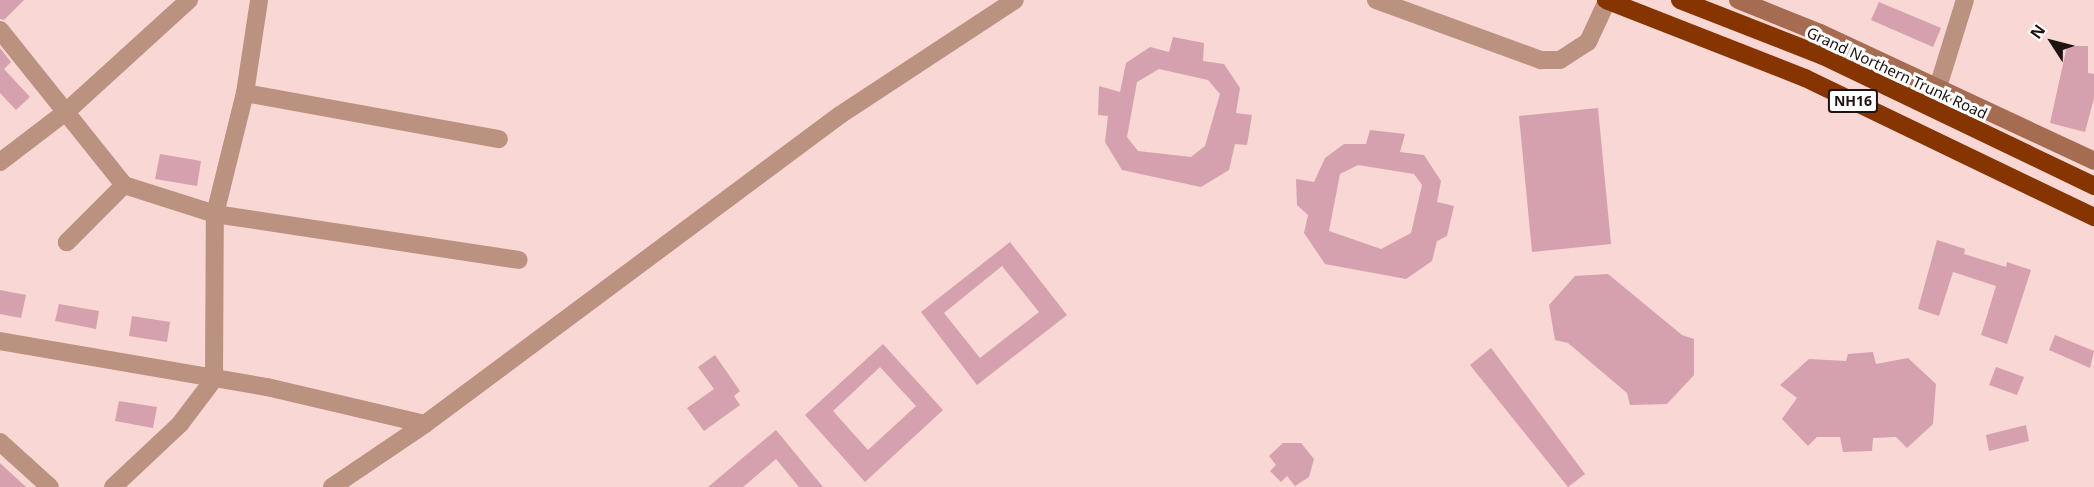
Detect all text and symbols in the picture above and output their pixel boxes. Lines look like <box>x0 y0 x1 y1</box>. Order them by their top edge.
north arrow <box>2022 12 2082 72</box>
text: N <box>2025 20 2050 43</box>
street label: Grand Northern Trunk Road <box>1804 23 1990 123</box>
road number: NH16 <box>1828 90 1878 112</box>

